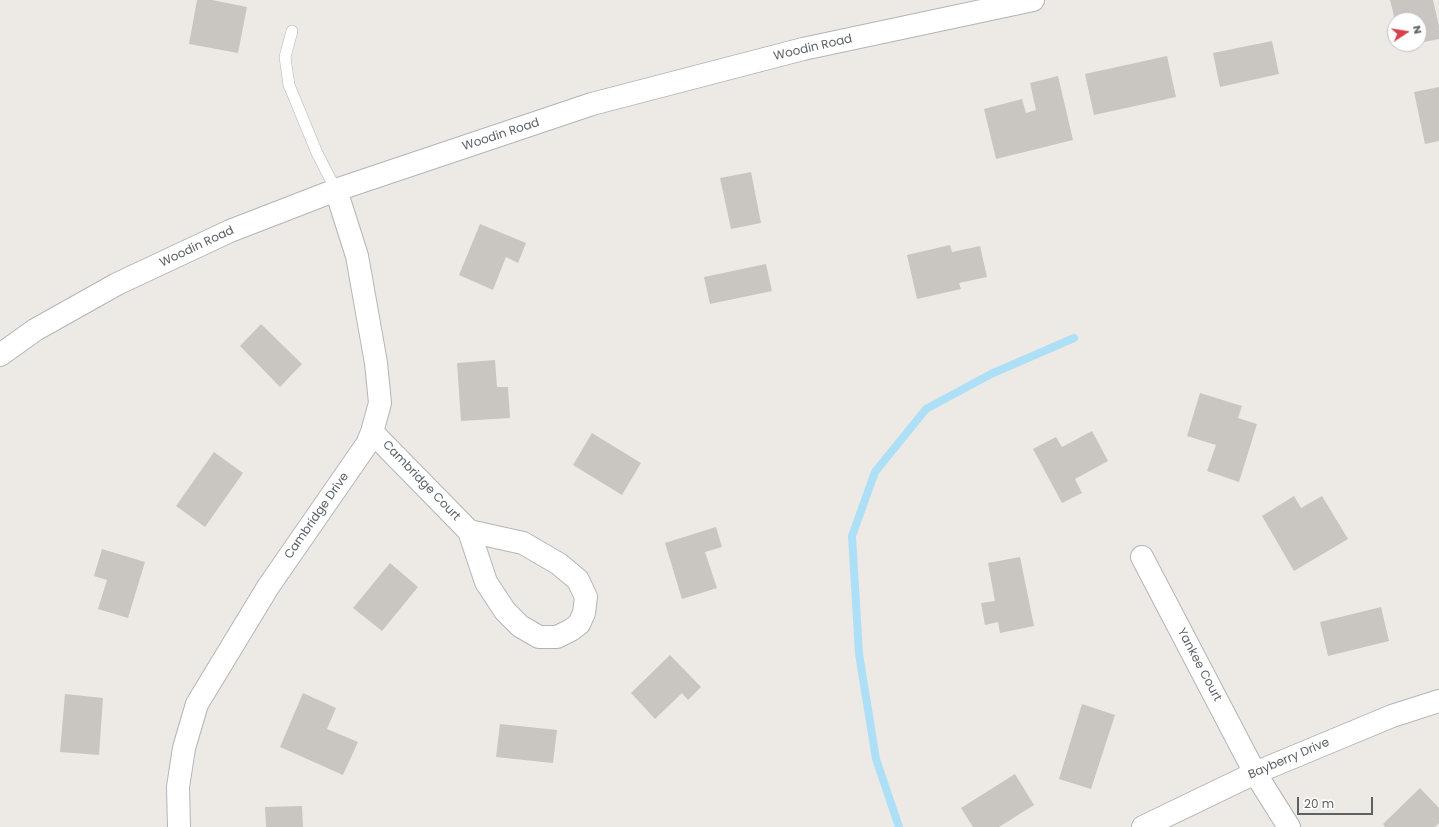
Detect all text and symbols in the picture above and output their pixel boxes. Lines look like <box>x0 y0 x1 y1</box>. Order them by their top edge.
north arrow <box>1387 12 1427 52</box>
text: N <box>1409 24 1426 35</box>
street label: Woodin Road <box>772 32 854 64</box>
street label: Woodin Road <box>461 116 541 154</box>
street label: Woodin Road <box>158 224 236 270</box>
street label: Cambridge Court <box>379 438 463 524</box>
street label: Cambridge Drive <box>282 470 352 562</box>
street label: Yankee Court <box>1174 626 1224 704</box>
street label: Bayberry Drive <box>1246 735 1332 783</box>
scale bar <box>1299 789 1375 815</box>
text: 20 m <box>1304 795 1334 812</box>

